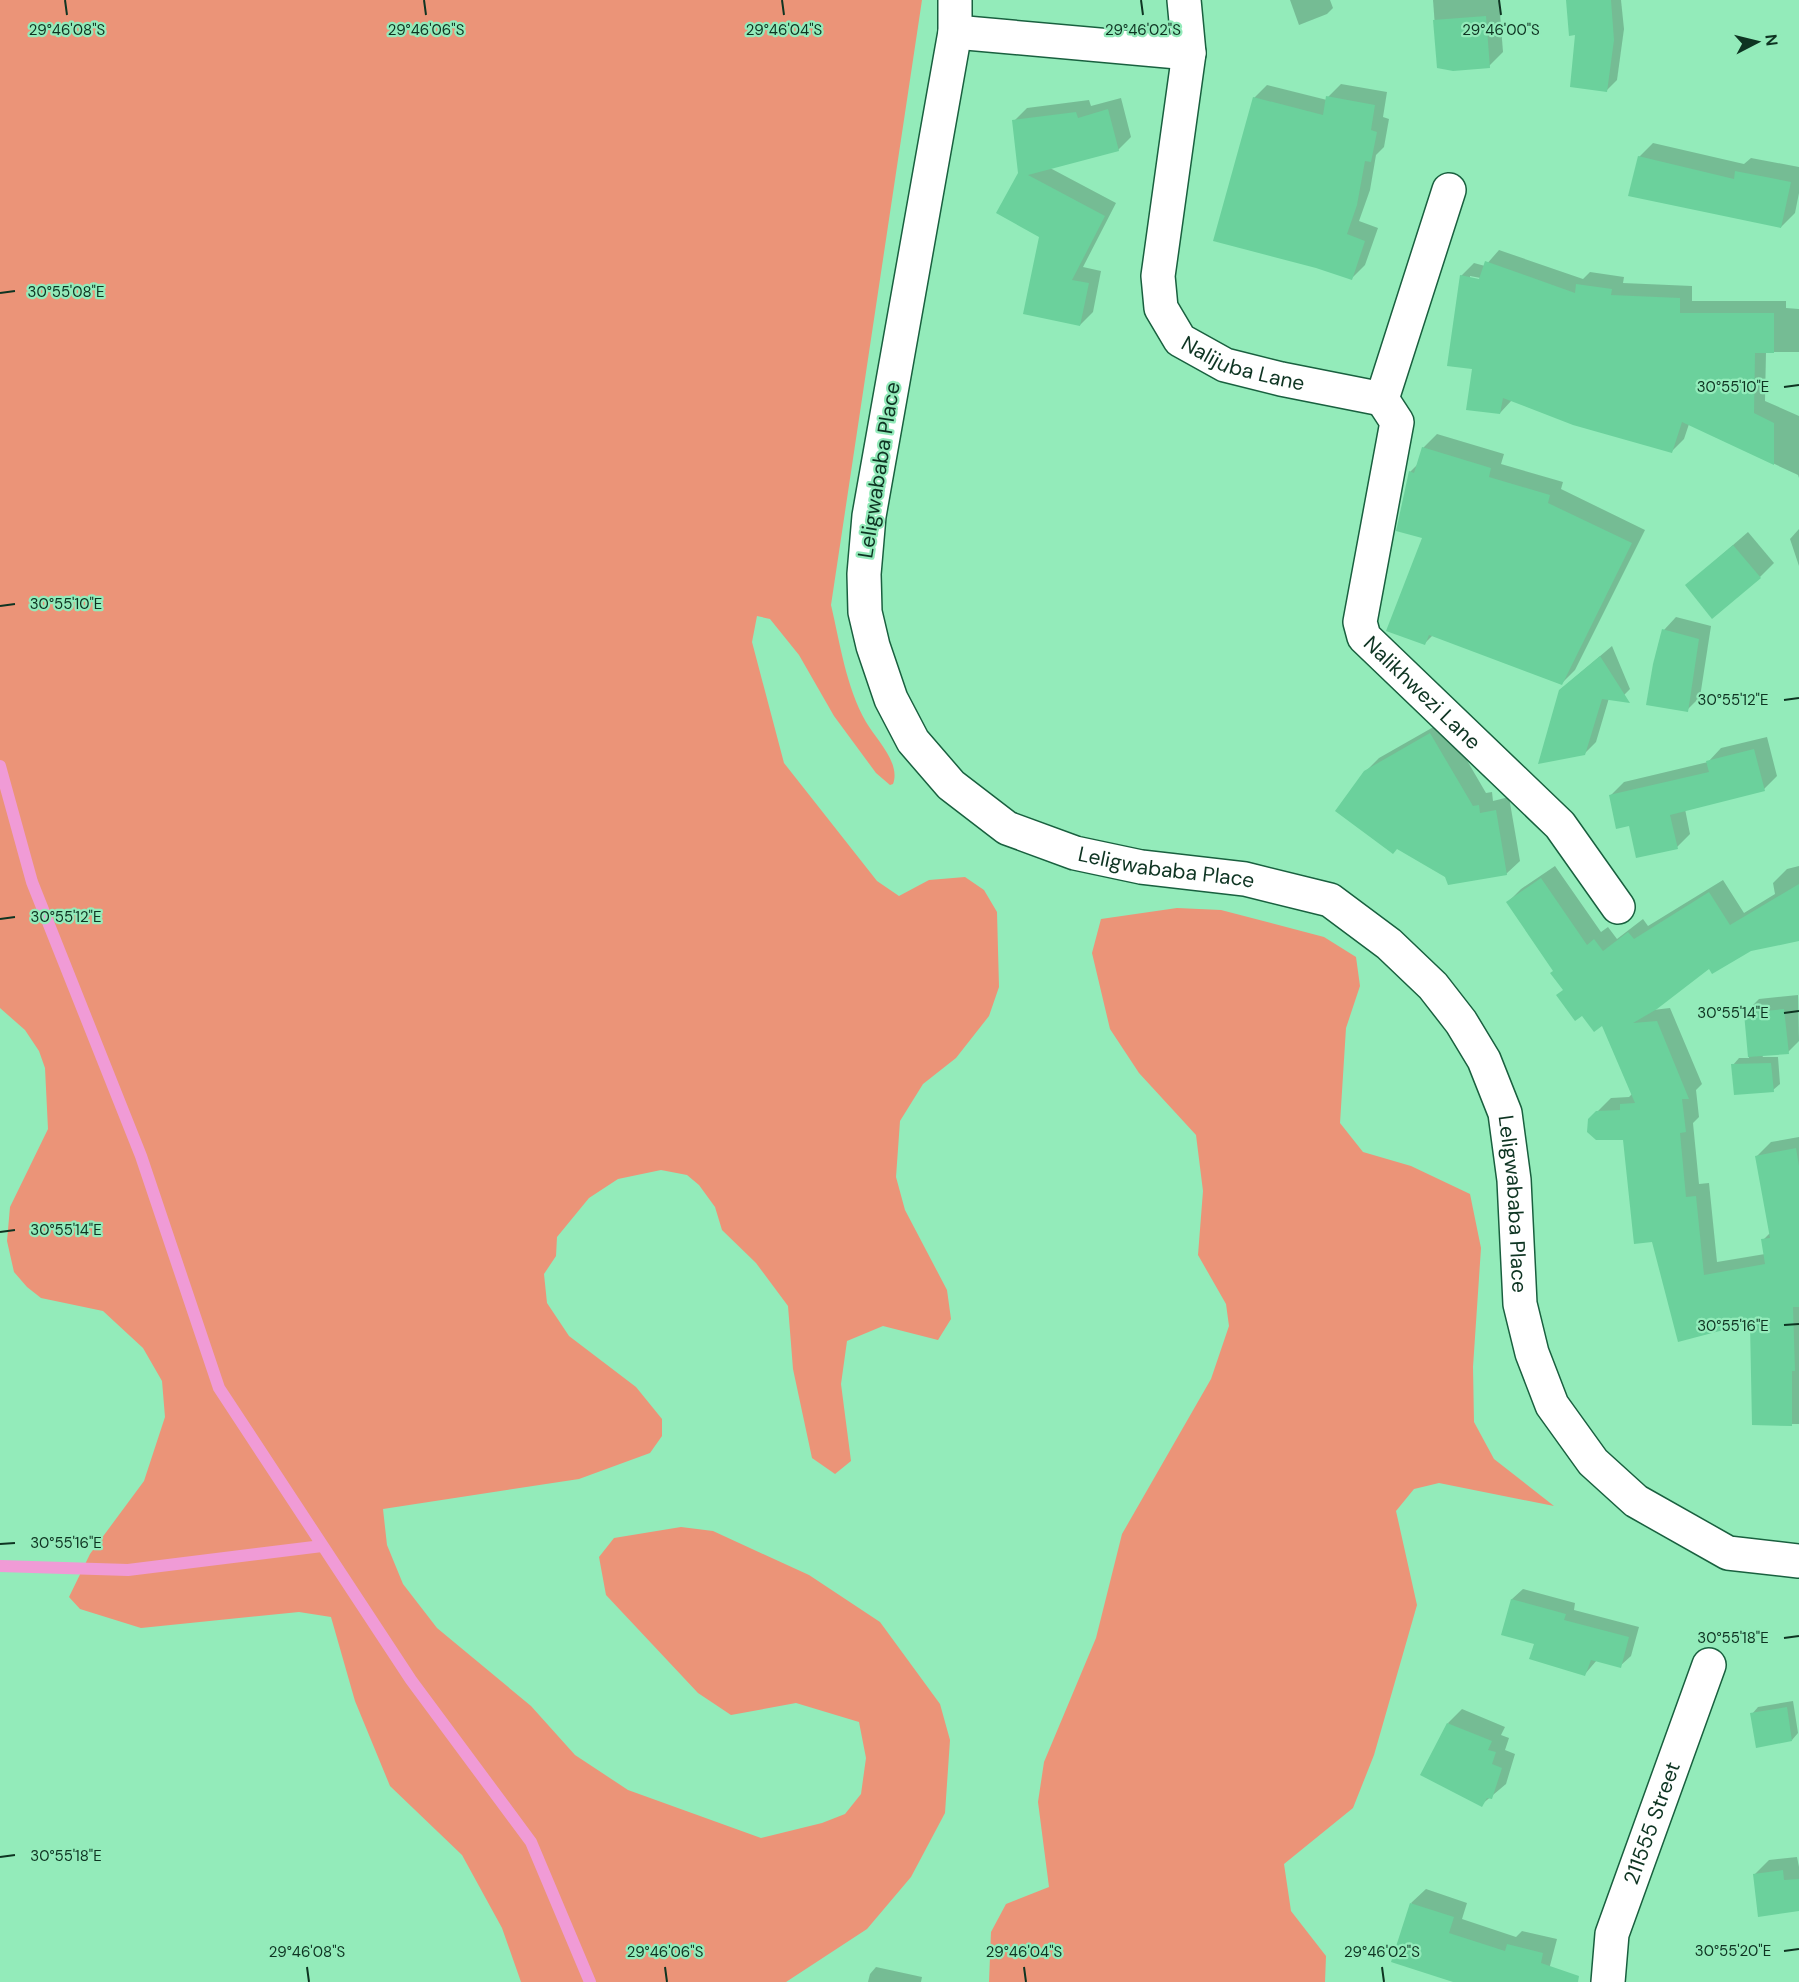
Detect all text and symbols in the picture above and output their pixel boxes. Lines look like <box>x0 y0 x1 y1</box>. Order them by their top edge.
north arrow <box>1727 12 1787 72</box>
text: 29°46'08"S <box>29 20 105 40</box>
text: 29°46'06"S <box>388 20 465 40</box>
text: 29°46'04"S <box>746 20 822 40</box>
text: 29°46'02"S <box>1105 20 1181 40</box>
text: 29°46'00"S <box>1462 20 1540 40</box>
text: N <box>1760 33 1783 47</box>
text: 30°55'08"E <box>28 282 104 302</box>
street label: Nalijuba Lane <box>1176 329 1307 397</box>
text: 30°55'10"E <box>1697 377 1769 397</box>
street label: Leligwababa Place <box>851 380 907 560</box>
text: 30°55'10"E <box>30 594 102 614</box>
street label: Nalikhwezi Lane <box>1357 630 1487 756</box>
text: 30°55'12"E <box>1698 690 1768 710</box>
street label: Leligwababa Place <box>1076 840 1258 895</box>
text: 30°55'12"E <box>31 907 101 927</box>
text: 30°55'14"E <box>1697 1003 1769 1023</box>
street label: Leligwababa Place <box>1491 1114 1533 1294</box>
text: 30°55'14"E <box>30 1220 102 1240</box>
text: 30°55'16"E <box>1697 1316 1769 1336</box>
text: 30°55'16"E <box>30 1533 102 1553</box>
text: 30°55'18"E <box>1697 1628 1769 1648</box>
street label: 211555 Street <box>1617 1758 1687 1888</box>
text: 30°55'18"E <box>30 1846 102 1866</box>
text: 30°55'20"E <box>1695 1941 1771 1961</box>
text: 29°46'08"S <box>269 1942 345 1962</box>
text: 29°46'06"S <box>627 1942 704 1962</box>
text: 29°46'04"S <box>986 1942 1062 1962</box>
text: 29°46'02"S <box>1344 1942 1420 1962</box>

